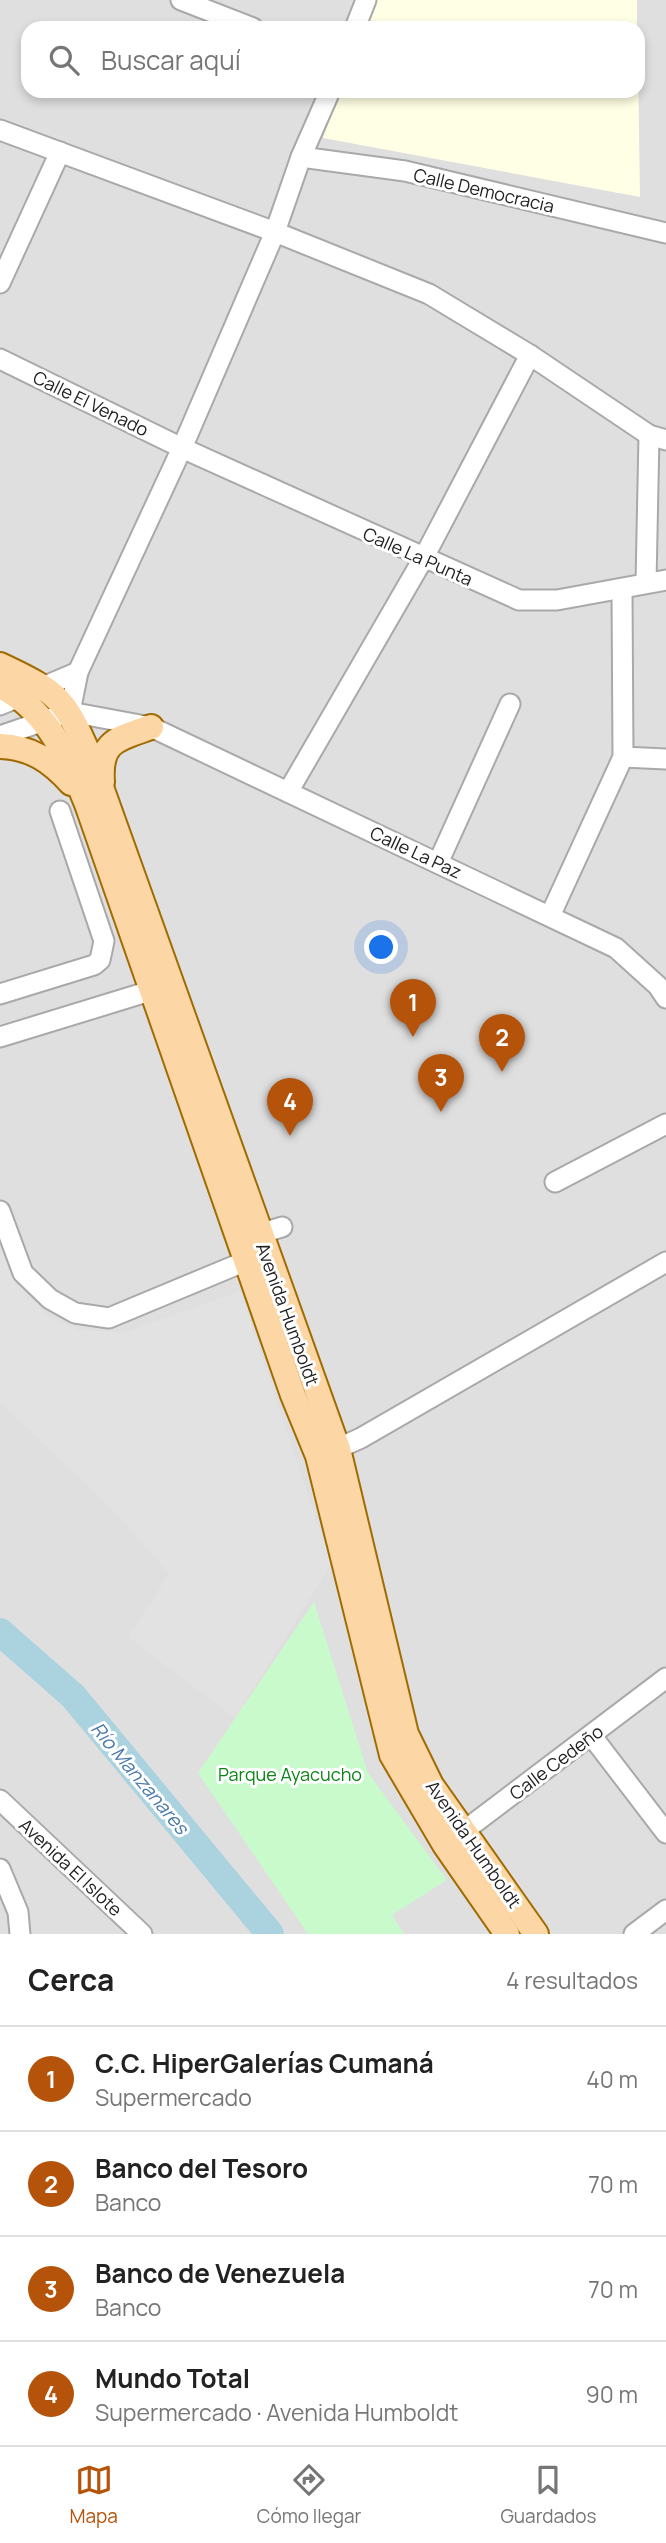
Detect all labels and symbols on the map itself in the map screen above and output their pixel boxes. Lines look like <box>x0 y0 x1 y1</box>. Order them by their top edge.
street label: Calle Democracia <box>411 162 557 218</box>
street label: Calle El Venado <box>29 365 153 441</box>
street label: Calle La Punta <box>359 521 477 591</box>
street label: Calle La Paz <box>366 820 466 884</box>
your location <box>364 930 398 964</box>
pin: 1 <box>390 979 436 1037</box>
pin: 2 <box>479 1014 525 1072</box>
pin: 3 <box>418 1054 464 1112</box>
pin: 4 <box>267 1078 313 1136</box>
street label: Avenida Humboldt <box>251 1239 325 1389</box>
water label: Río Manzanares <box>85 1716 196 1841</box>
street label: Calle Cedeño <box>504 1719 608 1805</box>
park label: Parque Ayacucho <box>218 1762 362 1786</box>
street label: Avenida Humboldt <box>421 1775 527 1913</box>
street label: Avenida El Islote <box>14 1813 128 1921</box>

